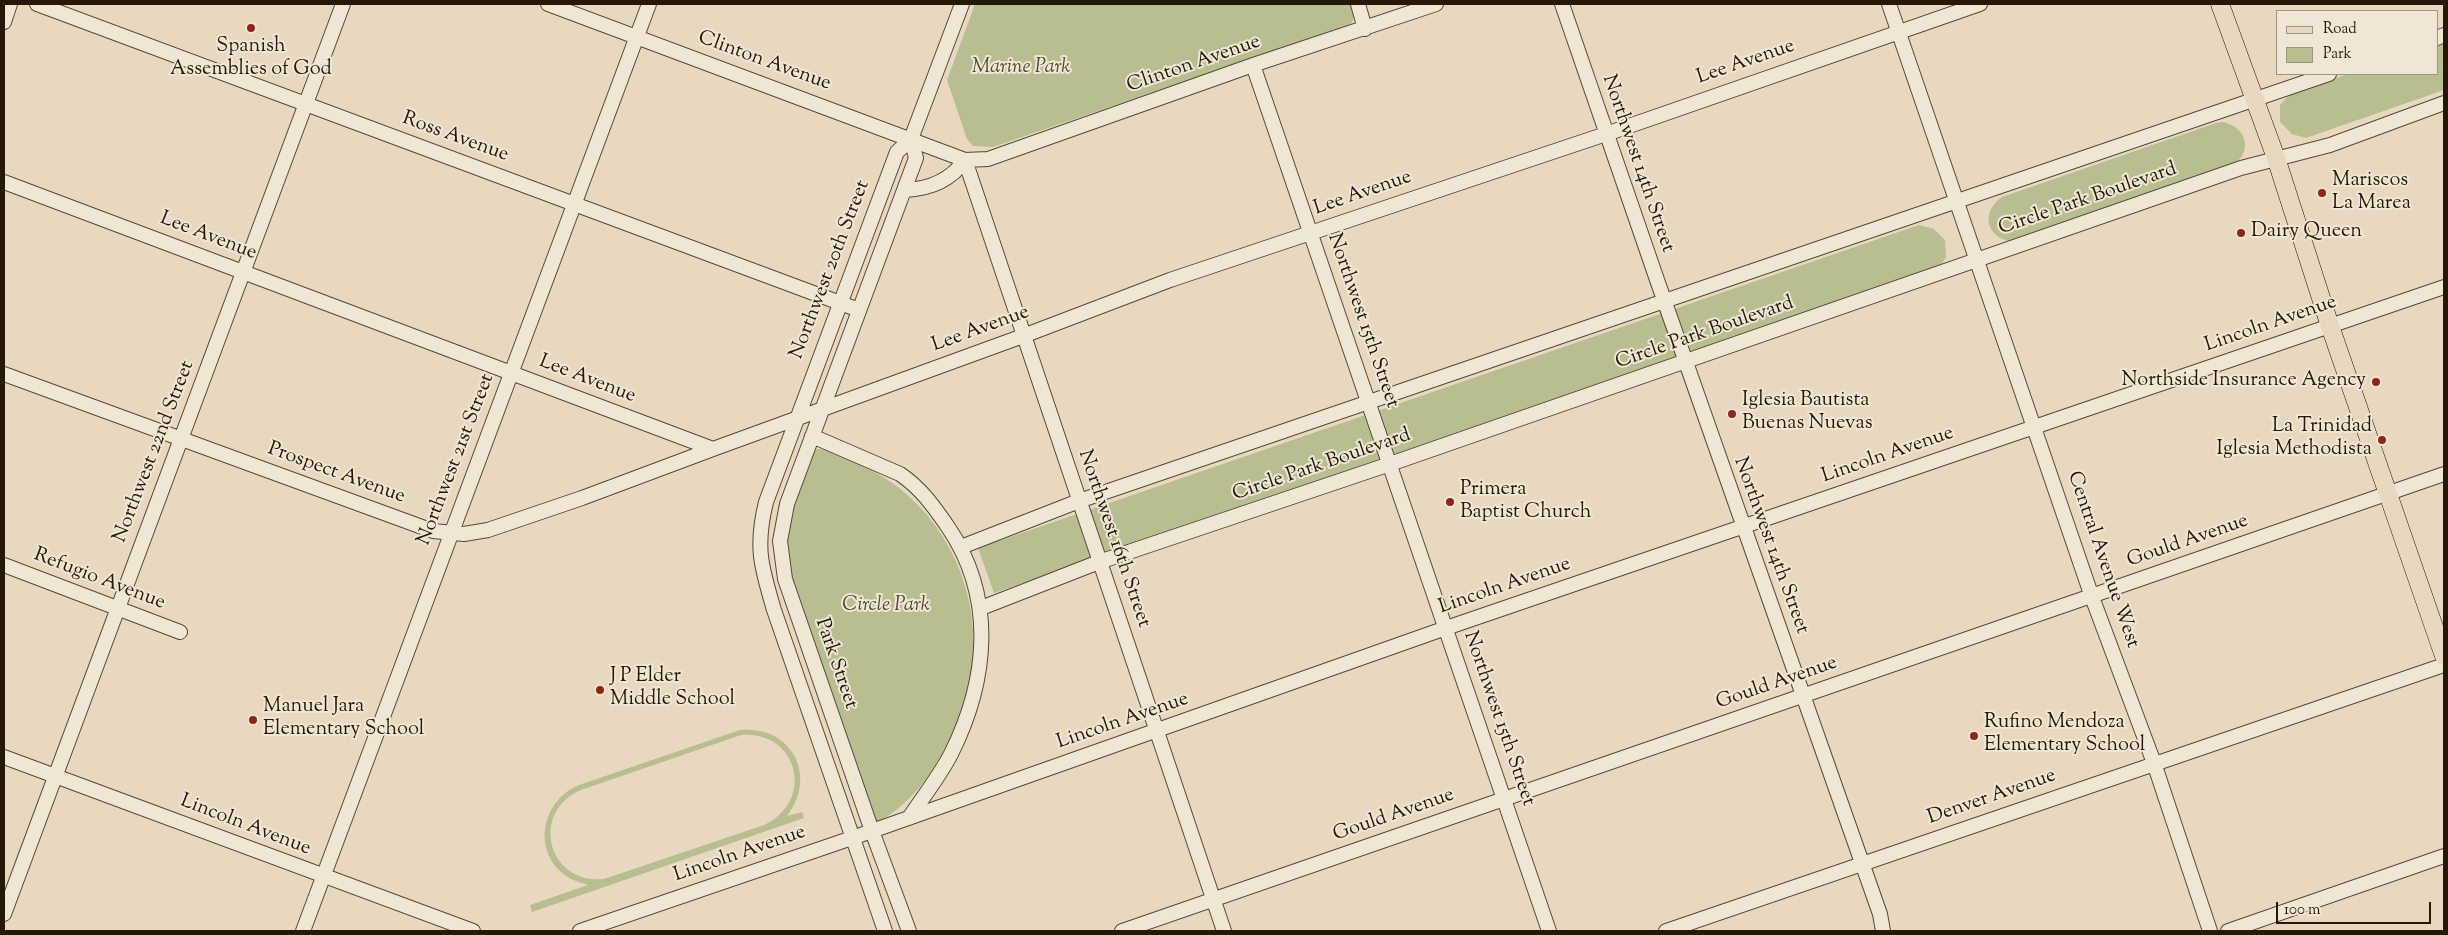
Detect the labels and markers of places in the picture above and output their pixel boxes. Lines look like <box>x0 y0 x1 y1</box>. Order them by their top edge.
marker: Spanish Assemblies of God <box>245 22 257 34</box>
place label: Spanish Assemblies of God <box>170 36 332 83</box>
place label: Mariscos La Marea <box>2332 170 2411 217</box>
marker: Mariscos La Marea <box>2316 187 2328 199</box>
place label: Dairy Queen <box>2251 221 2362 245</box>
marker: Dairy Queen <box>2235 227 2247 239</box>
place label: Northside Insurance Agency <box>2122 370 2366 394</box>
marker: Northside Insurance Agency <box>2370 376 2382 388</box>
place label: Iglesia Bautista Buenas Nuevas <box>1742 390 1873 437</box>
marker: Iglesia Bautista Buenas Nuevas <box>1726 408 1738 420</box>
place label: La Trinidad Iglesia Methodista <box>2216 416 2372 463</box>
marker: La Trinidad Iglesia Methodista <box>2376 434 2388 446</box>
place label: Primera Baptist Church <box>1460 479 1591 526</box>
marker: Primera Baptist Church <box>1444 496 1456 508</box>
place label: J P Elder Middle School <box>610 666 735 713</box>
marker: J P Elder Middle School <box>594 684 606 696</box>
place label: Manuel Jara Elementary School <box>263 696 424 743</box>
place label: Rufino Mendoza Elementary School <box>1984 712 2145 759</box>
marker: Manuel Jara Elementary School <box>247 714 259 726</box>
marker: Rufino Mendoza Elementary School <box>1968 730 1980 742</box>

